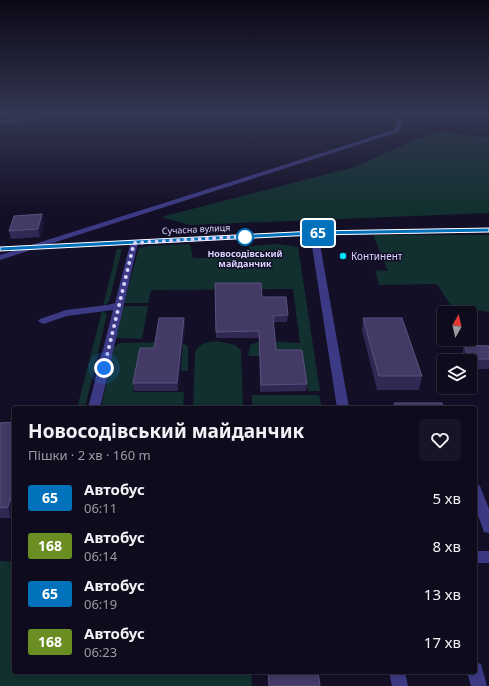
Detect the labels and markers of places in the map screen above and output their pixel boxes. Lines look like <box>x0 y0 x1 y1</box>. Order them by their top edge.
marker: Новосодівський майданчик <box>236 228 254 246</box>
place label: Новосодівський майданчик <box>207 247 283 270</box>
place label: Континент <box>351 249 403 263</box>
marker: Континент <box>338 251 348 261</box>

